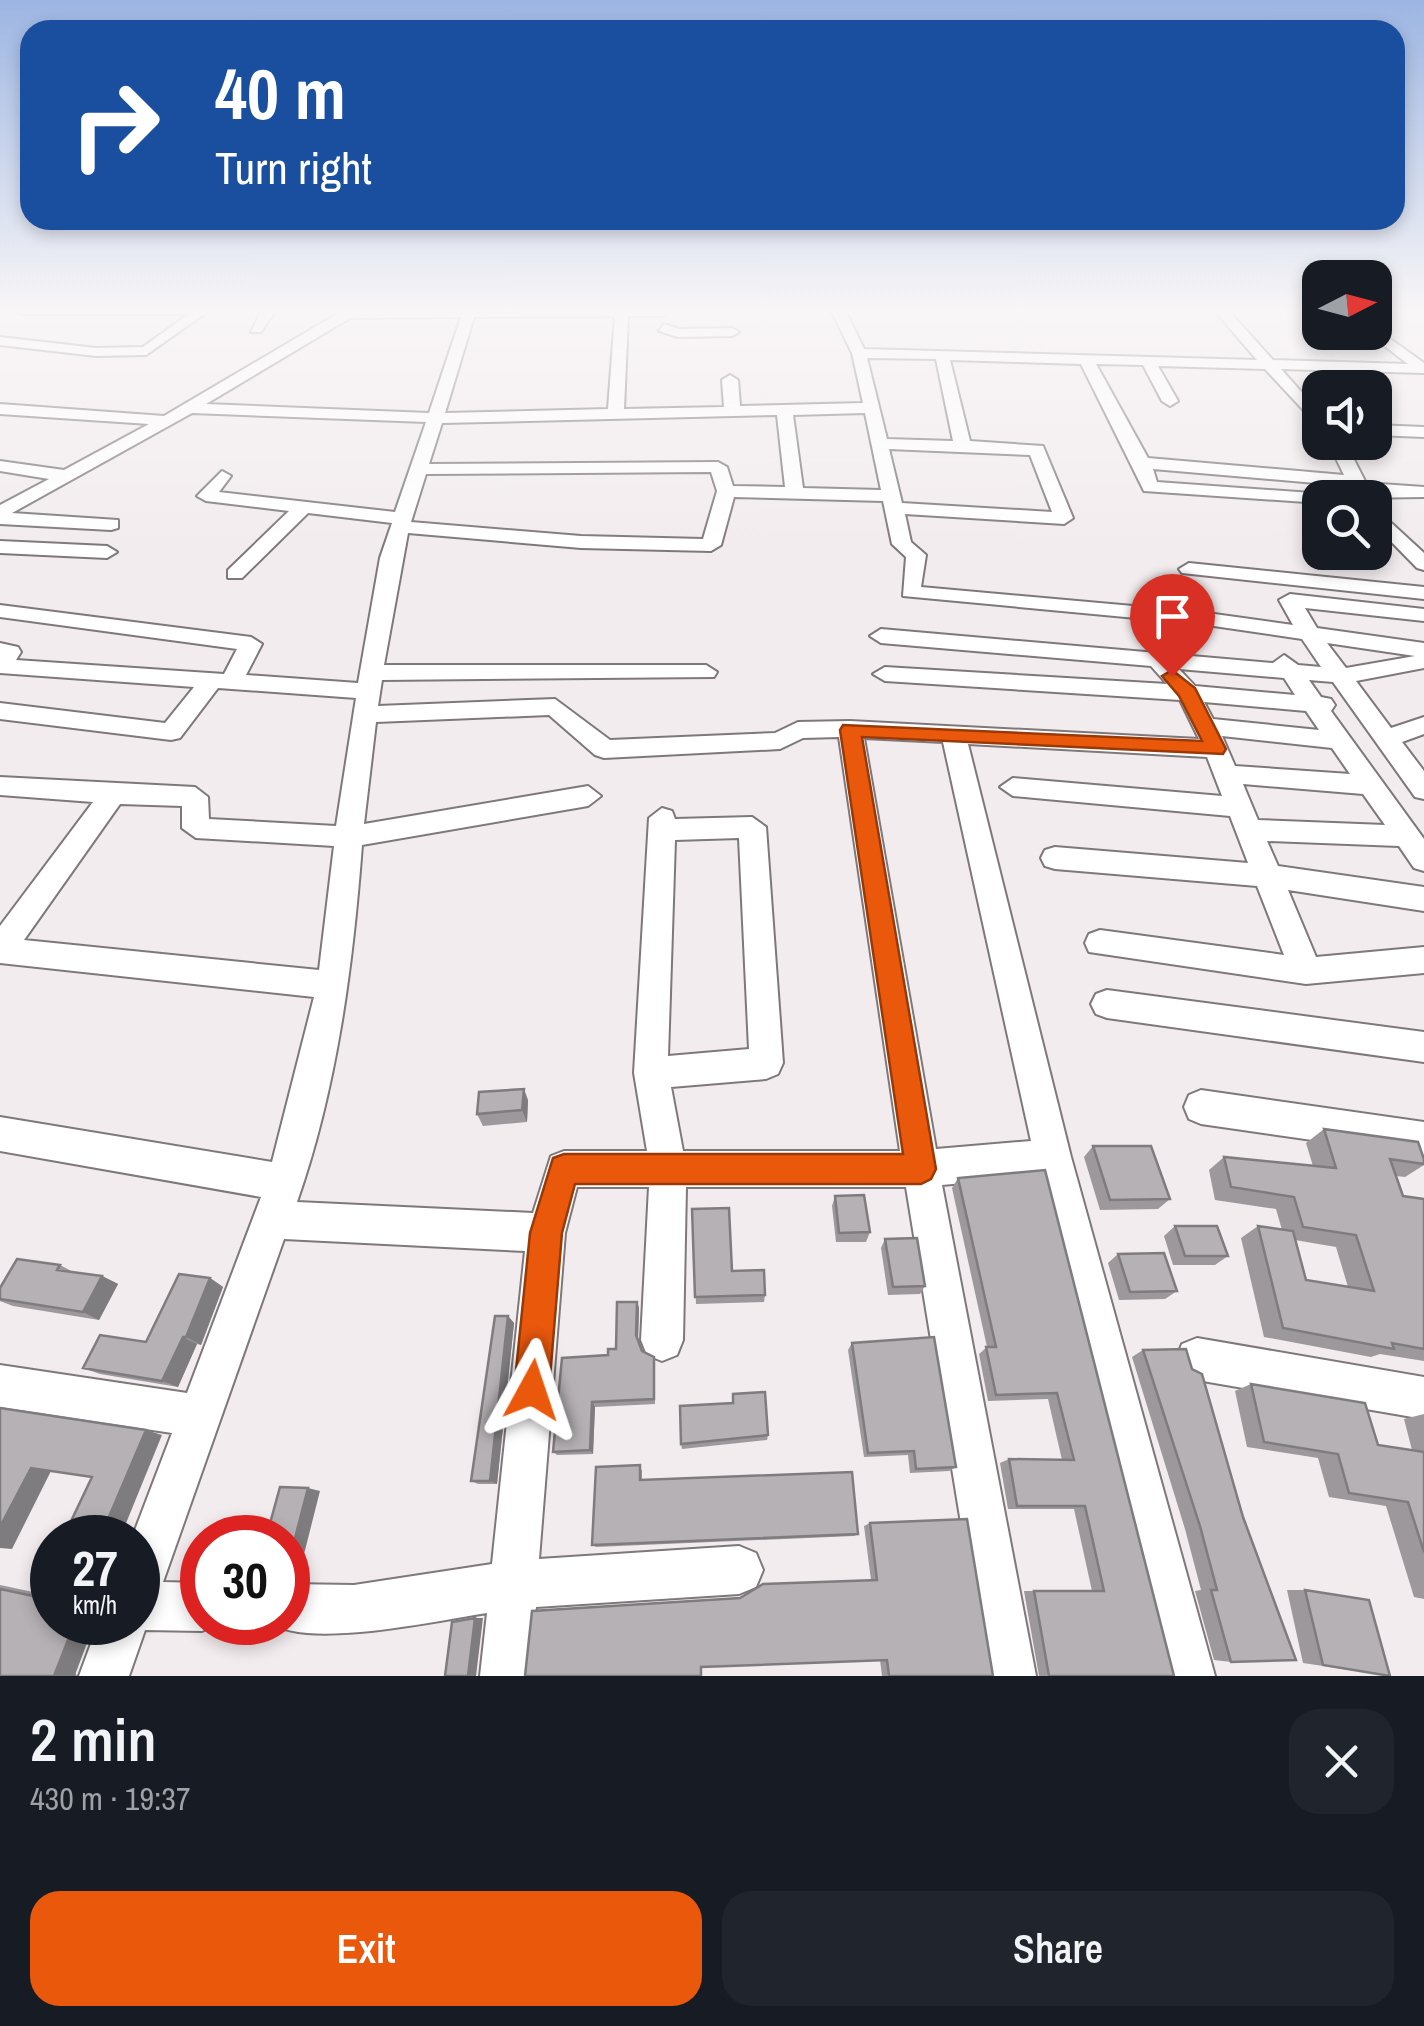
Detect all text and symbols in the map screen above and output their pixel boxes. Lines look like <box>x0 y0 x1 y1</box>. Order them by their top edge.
text: 40 m <box>215 47 346 141</box>
icon: right <box>50 60 180 190</box>
text: Turn right <box>215 137 372 198</box>
north arrow <box>1302 260 1392 350</box>
map controls <box>1302 260 1392 570</box>
button: sound <box>1302 370 1392 460</box>
button: search <box>1302 480 1392 570</box>
pin <box>1130 574 1215 677</box>
icon: arrive <box>1145 589 1200 644</box>
position arrow <box>480 1338 584 1442</box>
speed limit sign: 30 <box>180 1515 310 1645</box>
text: 27 <box>72 1534 118 1602</box>
text: km/h <box>73 1588 117 1622</box>
text: 2 min <box>30 1699 157 1780</box>
button: close <box>1289 1709 1394 1814</box>
text: 430 m · 19:37 <box>30 1777 190 1820</box>
button: Exit <box>30 1891 702 2006</box>
button: Share <box>722 1891 1394 2006</box>

